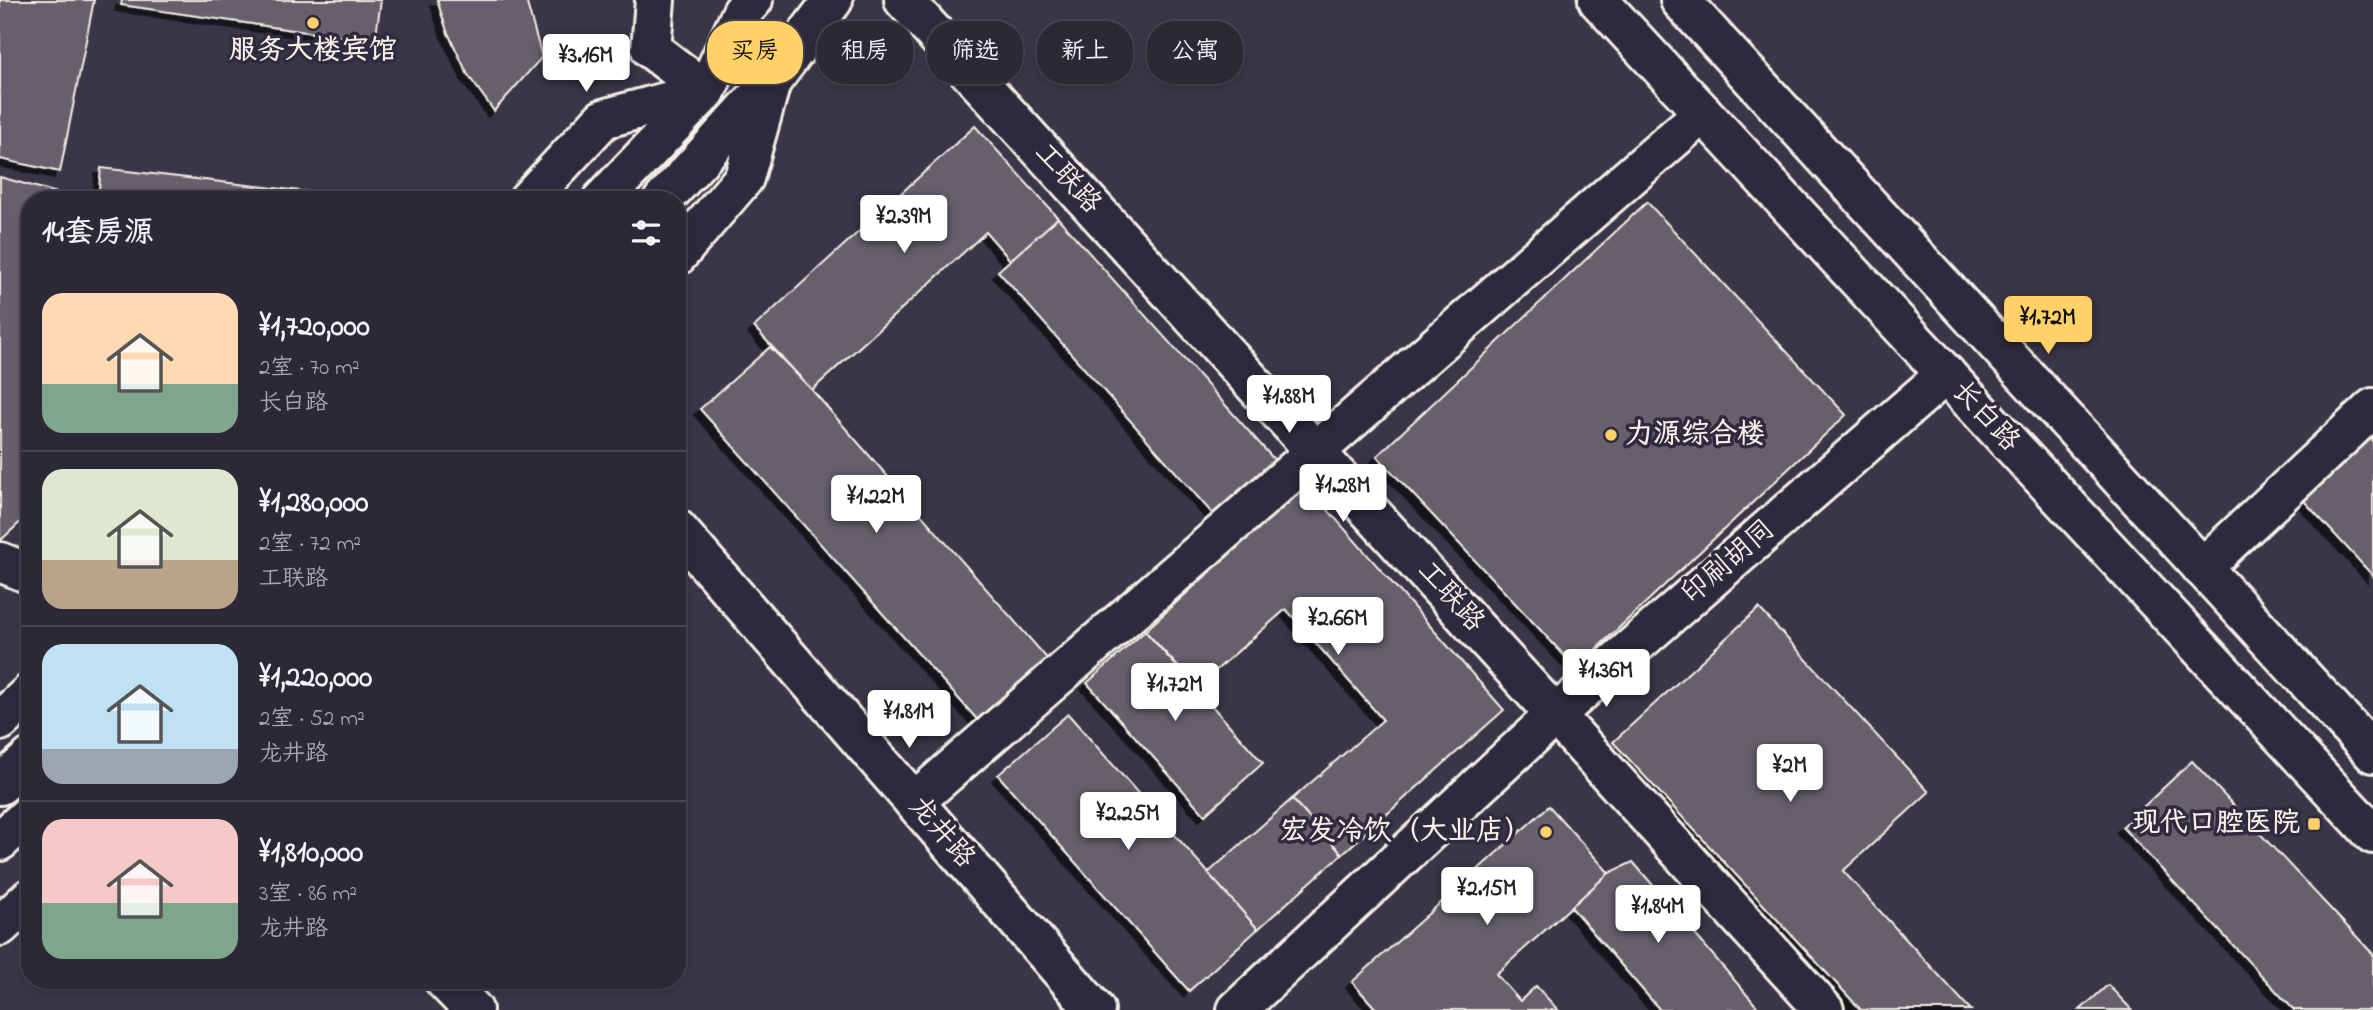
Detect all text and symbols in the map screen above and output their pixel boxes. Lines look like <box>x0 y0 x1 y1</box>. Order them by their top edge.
marker: 服务大楼宾馆 <box>305 15 321 31</box>
chip: 买房 <box>707 21 803 84</box>
chip: 租房 <box>817 21 913 84</box>
chip: 筛选 <box>927 21 1023 84</box>
chip: 新上 <box>1037 21 1133 84</box>
chip: 公寓 <box>1147 21 1243 84</box>
place label: 服务大楼宾馆 <box>229 31 397 72</box>
pin: ¥3.16M <box>529 34 643 94</box>
text: ¥3.16M <box>559 40 613 73</box>
street label: 工联路 <box>1024 134 1110 224</box>
pin: ¥2.39M <box>847 196 961 255</box>
text: ¥2.39M <box>876 201 932 234</box>
text: 14套房源 <box>42 212 154 256</box>
icon: filters <box>627 214 665 252</box>
pin: ¥1.72M <box>1991 296 2105 356</box>
text: ¥1.72M <box>2020 302 2076 335</box>
text: ¥1,720,000 <box>259 306 370 350</box>
icon: home <box>98 321 182 405</box>
text: 2室 · 70 m² <box>259 352 360 385</box>
street label: 长白路 <box>1941 372 2029 462</box>
pin: ¥1.88M <box>1232 376 1346 435</box>
text: ¥1.88M <box>1263 381 1315 414</box>
text: 长白路 <box>259 387 328 420</box>
place label: 力源综合楼 <box>1625 415 1765 456</box>
marker: 力源综合楼 <box>1603 427 1619 443</box>
pin: ¥1.28M <box>1286 464 1400 524</box>
text: ¥1.28M <box>1316 470 1371 503</box>
pin: ¥1.22M <box>819 476 933 535</box>
text: ¥1.22M <box>847 481 905 514</box>
text: ¥1,280,000 <box>259 482 369 526</box>
icon: home <box>98 497 182 581</box>
street label: 印刷胡同 <box>1673 511 1785 615</box>
text: 2室 · 72 m² <box>259 528 361 561</box>
street label: 工联路 <box>1407 552 1493 642</box>
text: 工联路 <box>259 563 328 596</box>
pin: ¥2.66M <box>1281 598 1395 657</box>
text: ¥2.66M <box>1308 603 1368 636</box>
pin: ¥1.36M <box>1549 650 1663 709</box>
text: ¥1.36M <box>1579 655 1633 688</box>
text: ¥1,220,000 <box>259 657 372 701</box>
pin: ¥1.72M <box>1118 664 1232 723</box>
text: ¥1.72M <box>1147 669 1203 702</box>
icon: home <box>98 672 182 756</box>
pin: ¥1.81M <box>852 690 966 750</box>
text: ¥1.81M <box>884 696 934 729</box>
text: 2室 · 52 m² <box>259 703 365 736</box>
text: 龙井路 <box>259 738 328 771</box>
pin: ¥2M <box>1756 744 1824 804</box>
text: ¥2M <box>1773 750 1807 783</box>
street label: 龙井路 <box>898 788 984 878</box>
pin: ¥2.25M <box>1071 792 1185 852</box>
text: ¥2.25M <box>1096 798 1160 831</box>
place label: 现代口腔医院 <box>2132 804 2300 845</box>
place label: 宏发冷饮（大业店） <box>1280 812 1532 853</box>
marker: 现代口腔医院 <box>2306 816 2322 832</box>
marker: 宏发冷饮（大业店） <box>1538 824 1554 840</box>
text: ¥1,810,000 <box>259 832 363 876</box>
icon: home <box>98 847 182 931</box>
pin: ¥2.15M <box>1430 867 1544 927</box>
text: ¥2.15M <box>1457 873 1517 906</box>
text: 3室 · 86 m² <box>259 878 357 911</box>
pin: ¥1.84M <box>1601 886 1715 945</box>
text: ¥1.84M <box>1631 891 1685 924</box>
text: 龙井路 <box>259 913 328 946</box>

